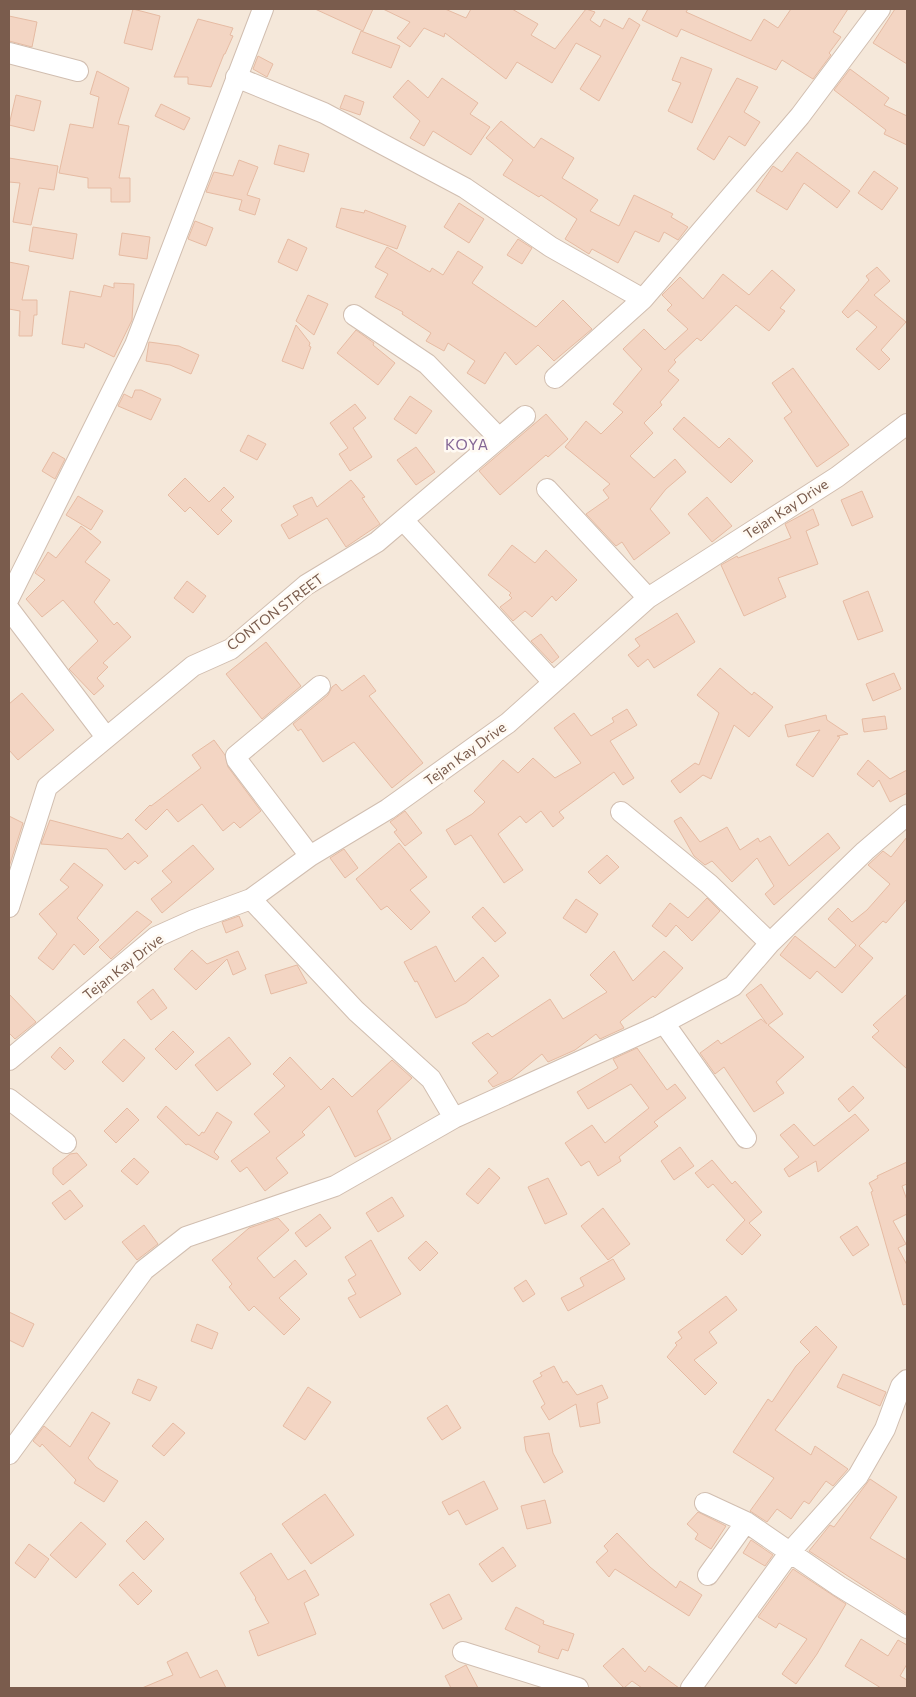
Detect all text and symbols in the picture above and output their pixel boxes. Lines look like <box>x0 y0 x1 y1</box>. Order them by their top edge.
district label: KOYA <box>445 435 489 453</box>
street label: Tejan Kay Drive <box>740 475 831 542</box>
street label: CONTON STREET <box>223 570 326 654</box>
street label: Tejan Kay Drive <box>420 718 509 789</box>
street label: Tejan Kay Drive <box>79 930 166 1003</box>

